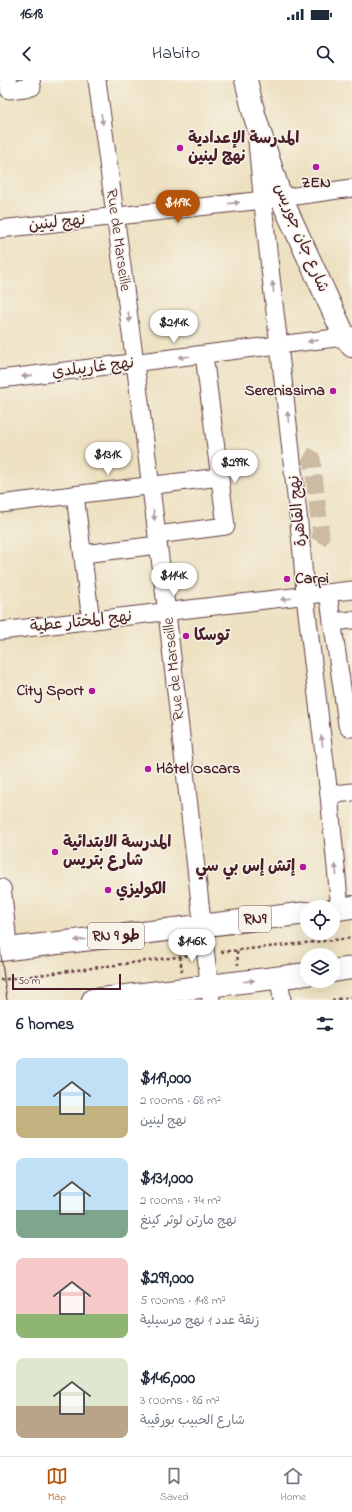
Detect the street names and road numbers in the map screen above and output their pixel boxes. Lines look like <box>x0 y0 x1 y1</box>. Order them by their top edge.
street label: شارع جان جوريس <box>267 180 335 296</box>
street label: Rue de Marseille <box>99 187 137 294</box>
street label: نهج لينين <box>27 208 87 238</box>
street label: نهج غاريبلدي <box>51 351 135 385</box>
street label: نهج القاهرة <box>282 474 314 548</box>
street label: نهج المختار عطية <box>29 605 133 639</box>
street label: Rue de Marseille <box>157 616 191 722</box>
road number: RN9 <box>239 906 271 932</box>
road number: RN 9 طو <box>88 923 144 949</box>

